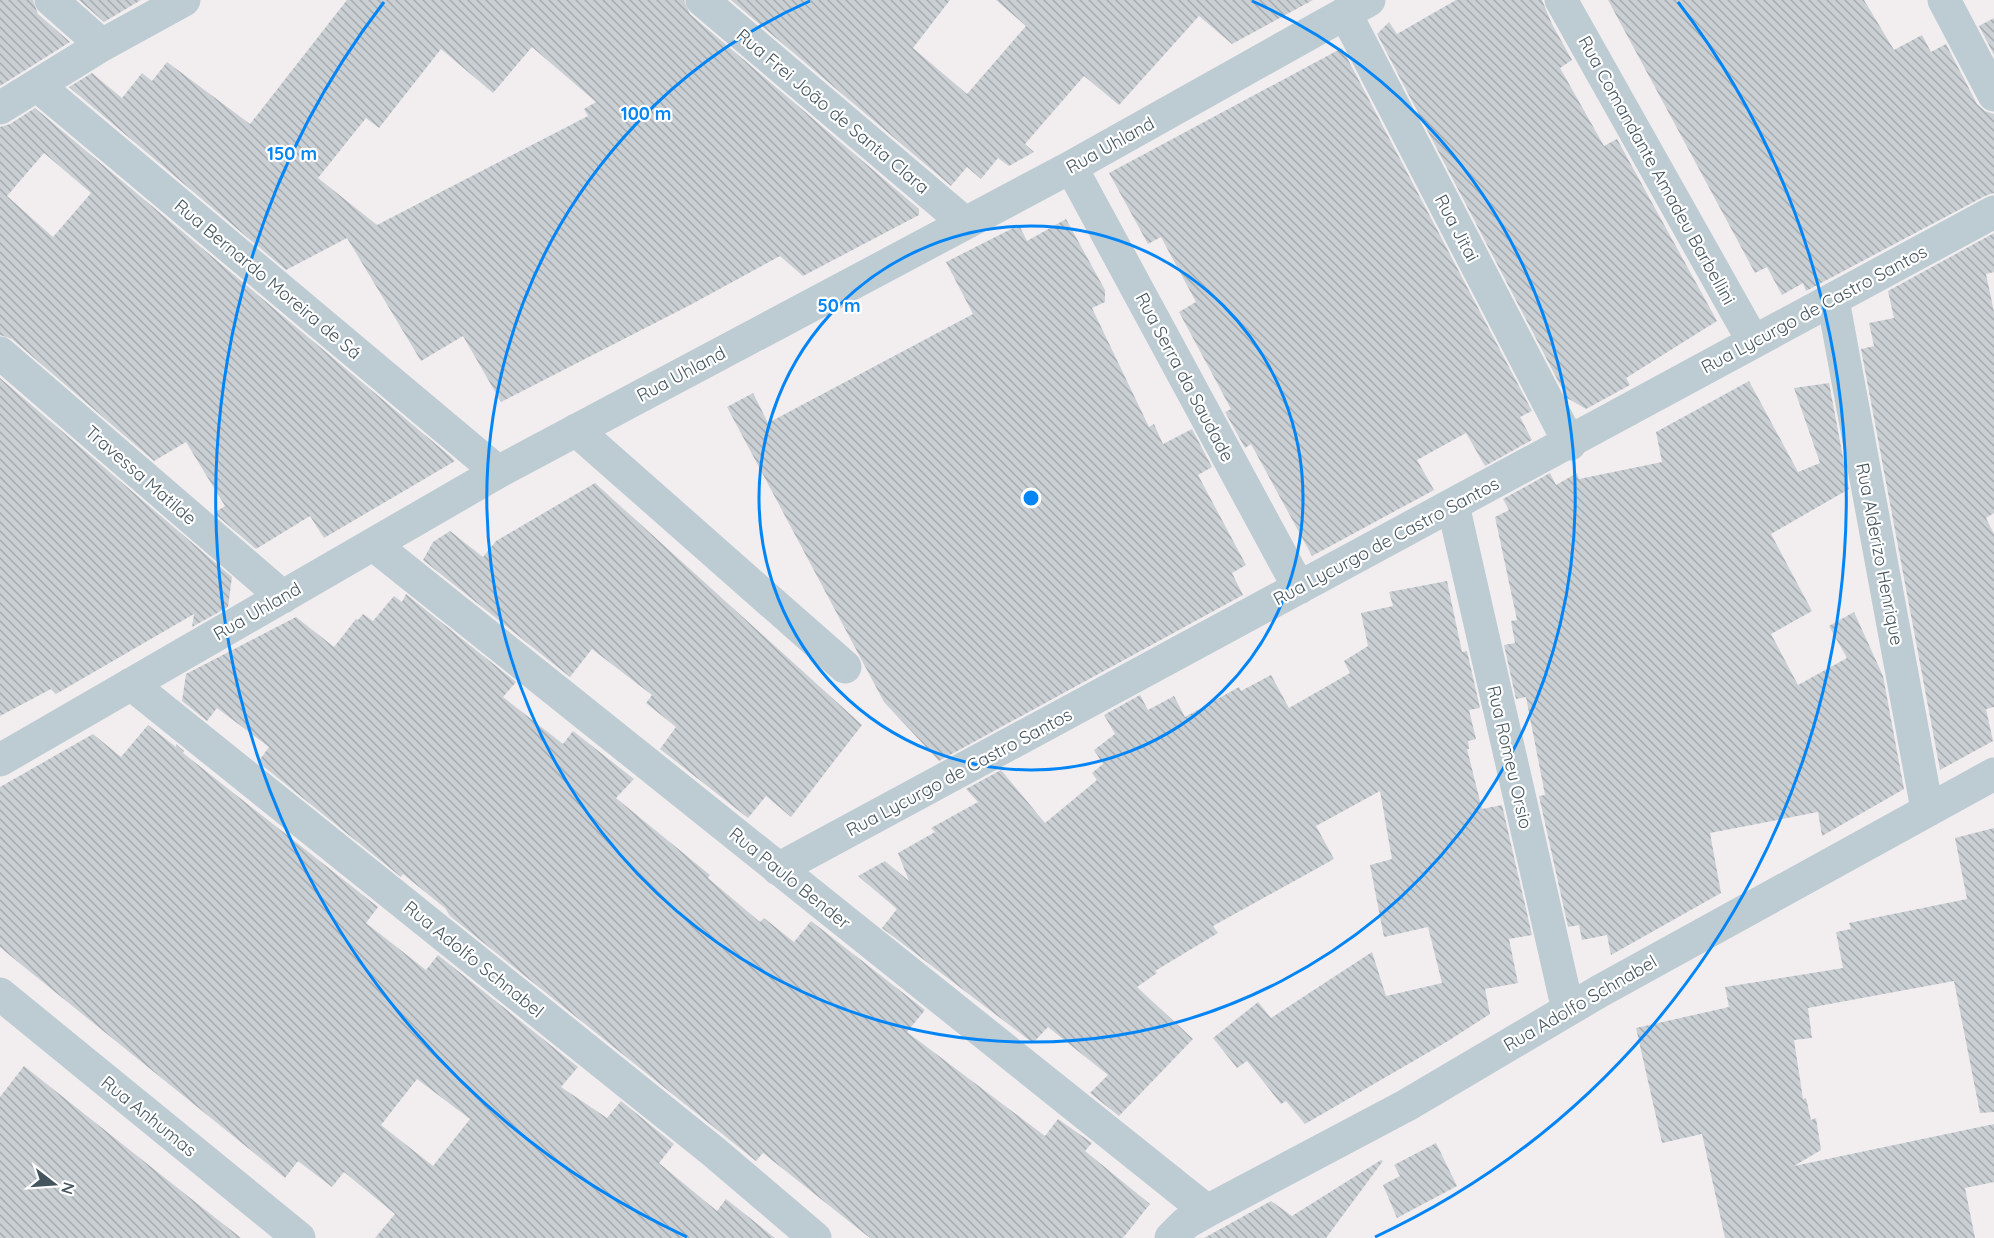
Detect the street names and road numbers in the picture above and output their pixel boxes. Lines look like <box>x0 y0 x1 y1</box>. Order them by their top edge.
street label: Rua Frei João de Santa Clara <box>732 23 934 199</box>
street label: Rua Comandante Amadeu Barbellini <box>1573 32 1741 308</box>
street label: Rua Uhland <box>1062 111 1158 179</box>
street label: Rua Jitai <box>1430 190 1484 266</box>
street label: Rua Bernardo Moreira de Sá <box>170 194 366 364</box>
street label: Rua Lycurgo de Castro Santos <box>1697 240 1931 378</box>
street label: Rua Serra da Saudade <box>1131 288 1239 466</box>
street label: Rua Uhland <box>633 341 729 407</box>
street label: Travessa Matilde <box>80 420 202 530</box>
street label: Rua Alderizo Henrique <box>1851 461 1909 647</box>
street label: Rua Lycurgo de Castro Santos <box>1269 472 1503 610</box>
street label: Rua Uhland <box>209 577 305 645</box>
street label: Rua Romeu Orsio <box>1482 683 1538 831</box>
street label: Rua Lycurgo de Castro Santos <box>842 703 1076 841</box>
street label: Rua Paulo Bender <box>725 822 855 934</box>
street label: Rua Adolfo Schnabel <box>399 896 549 1022</box>
street label: Rua Adolfo Schnabel <box>1499 950 1661 1056</box>
street label: Rua Anhumas <box>97 1070 201 1162</box>

